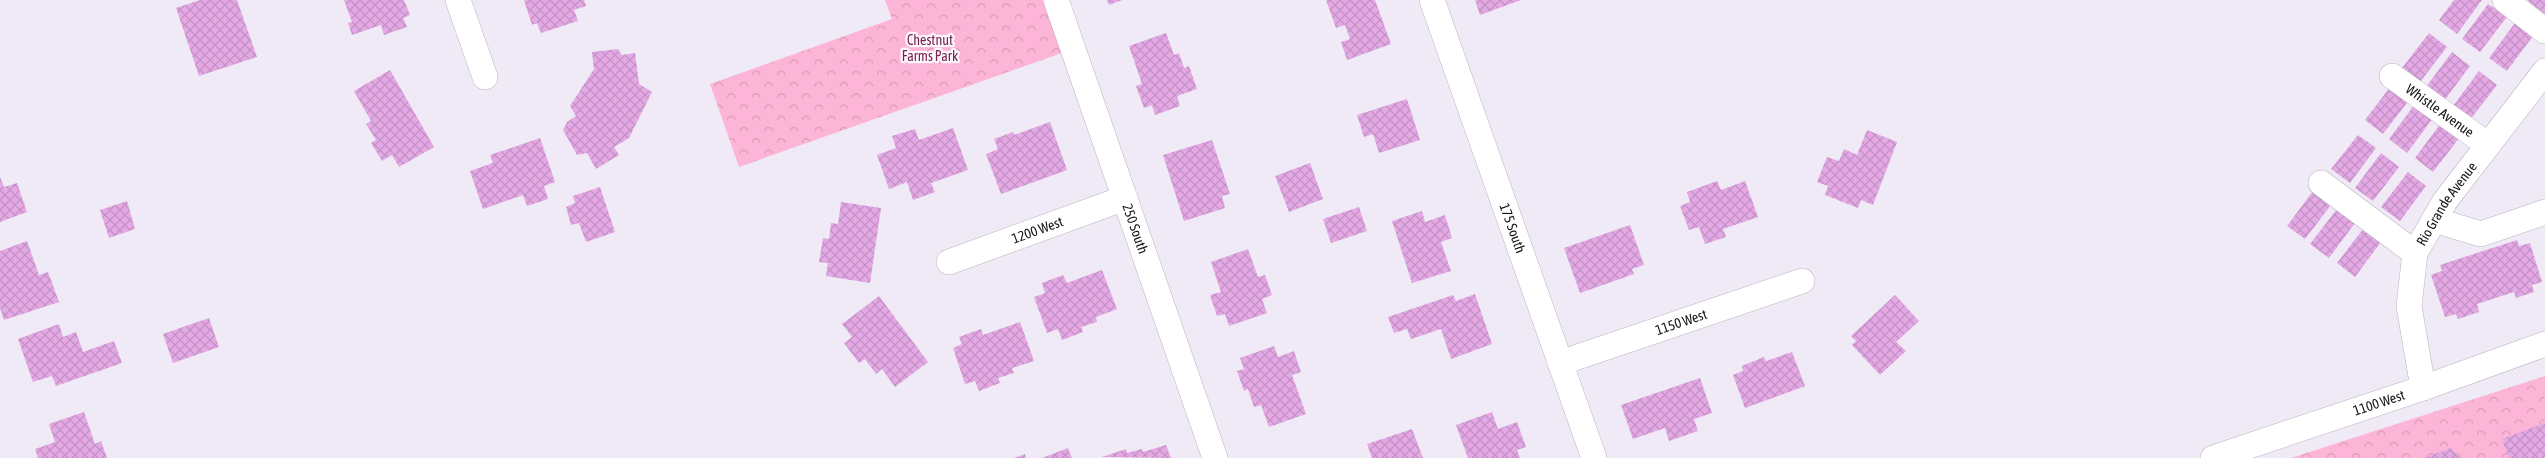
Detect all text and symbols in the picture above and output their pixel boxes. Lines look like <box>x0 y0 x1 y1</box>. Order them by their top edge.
park label: Chestnut Farms Park <box>902 32 958 64</box>
street label: Whistle Avenue <box>2403 81 2477 140</box>
street label: Rio Grande Avenue <box>2413 159 2480 248</box>
street label: 175 South <box>1497 201 1529 255</box>
street label: 250 South <box>1119 202 1151 256</box>
street label: 1200 West <box>1010 213 1065 247</box>
street label: 1150 West <box>1653 306 1709 338</box>
street label: 1100 West <box>2351 387 2407 419</box>

